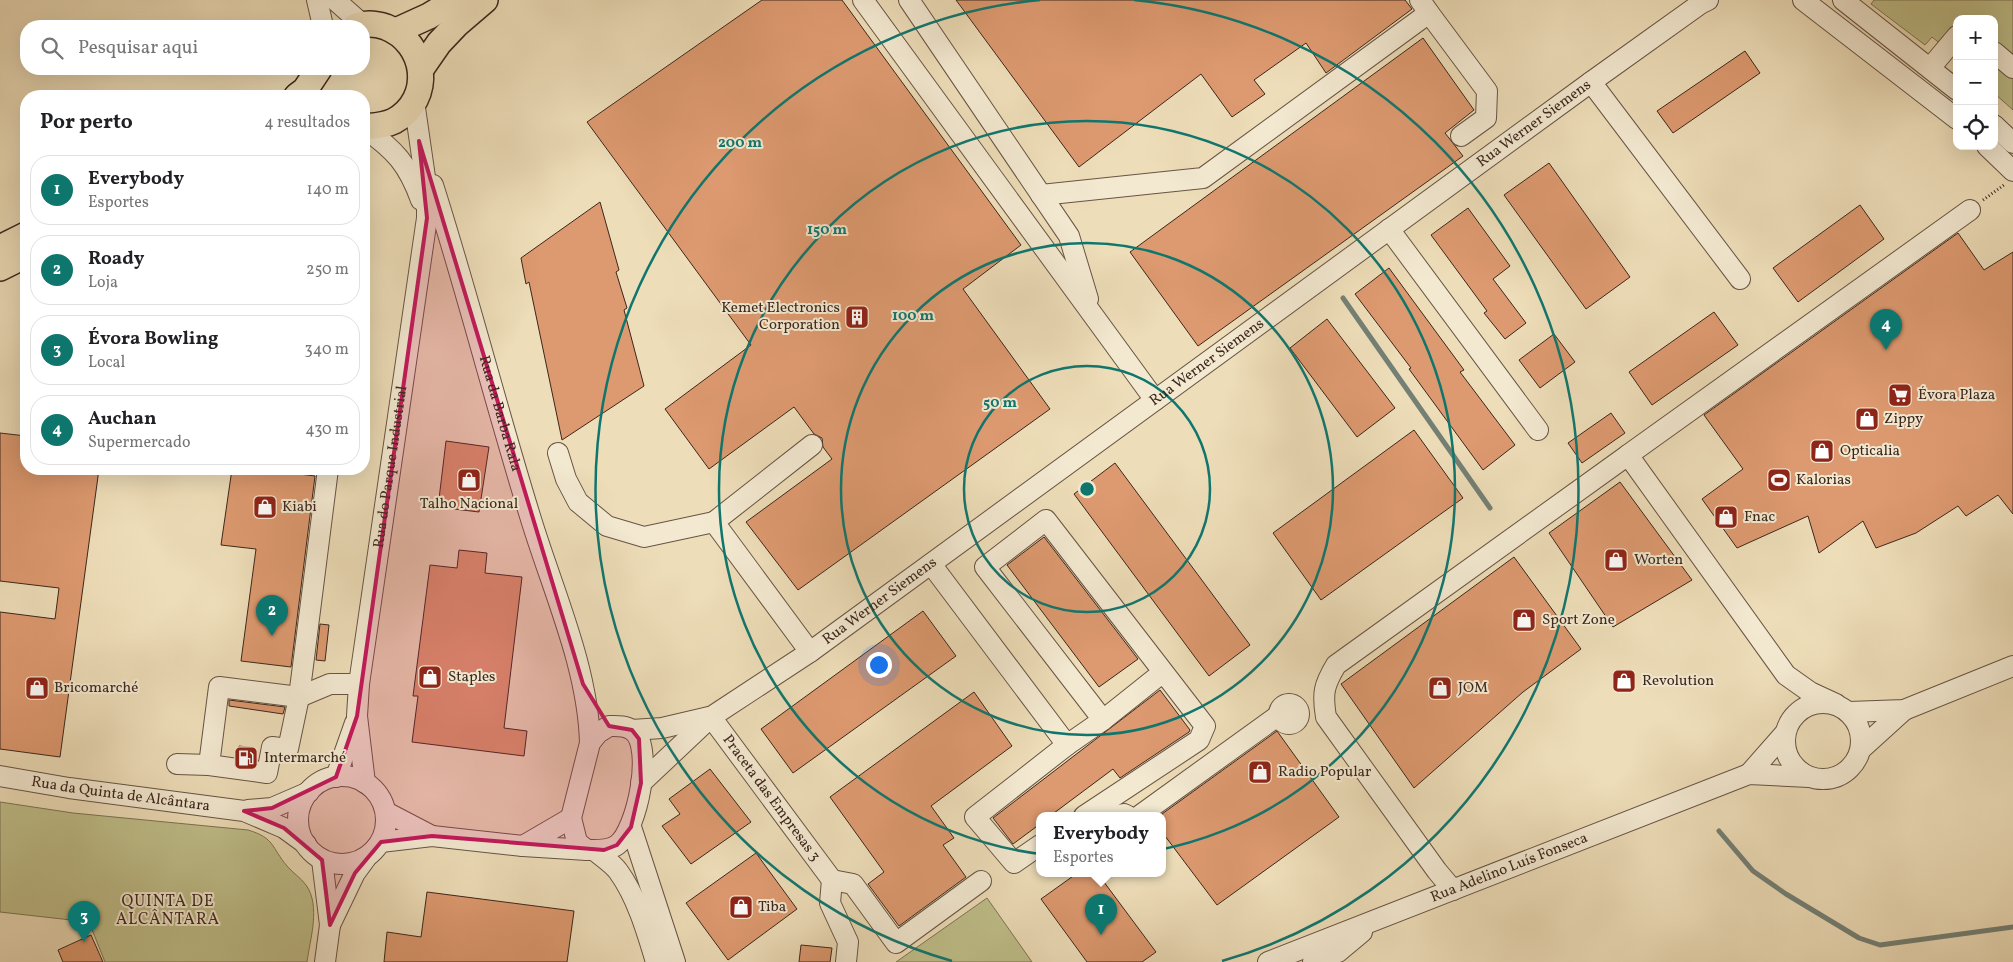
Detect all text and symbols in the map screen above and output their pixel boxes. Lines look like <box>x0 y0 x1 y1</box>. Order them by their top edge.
map controls <box>1953 15 1998 150</box>
button: + <box>1953 15 1998 60</box>
search box <box>20 20 370 75</box>
icon: search <box>38 34 66 62</box>
text: Pesquisar aqui <box>78 35 198 61</box>
button: − <box>1953 60 1998 105</box>
street label: Rua Werner Siemens <box>1472 75 1596 172</box>
button: locate <box>1953 105 1998 150</box>
text: Por perto <box>40 108 133 137</box>
text: 4 resultados <box>264 112 350 134</box>
text: 200 m <box>718 133 762 154</box>
text: Everybody <box>88 166 184 192</box>
text: 1 <box>54 179 60 201</box>
text: 140 m <box>307 179 349 201</box>
text: Esportes <box>88 192 149 214</box>
text: 150 m <box>807 220 847 241</box>
text: Roady <box>88 246 144 272</box>
text: 2 <box>53 259 61 281</box>
text: 250 m <box>306 259 349 281</box>
text: Loja <box>88 272 118 294</box>
place label: Kemet Electronics Corporation <box>721 298 840 336</box>
building icon: Kemet Electronics Corporation <box>844 304 870 330</box>
text: 100 m <box>892 306 935 327</box>
pin: 4 <box>1870 309 1902 350</box>
street label: Rua Werner Siemens <box>1145 313 1268 411</box>
text: Évora Bowling <box>88 326 219 352</box>
text: 3 <box>53 339 61 361</box>
text: 340 m <box>305 339 349 361</box>
text: Local <box>88 352 125 374</box>
street label: Rua da Barba Rala <box>473 353 526 474</box>
supermarket icon: Évora Plaza <box>1887 382 1913 408</box>
street label: Rua do Parque Industrial <box>368 384 413 549</box>
place label: Évora Plaza <box>1918 385 1995 406</box>
text: 50 m <box>983 393 1017 414</box>
text: Auchan <box>88 406 156 432</box>
shop icon: Zippy <box>1854 406 1880 432</box>
place label: Zippy <box>1884 409 1923 430</box>
text: 4 <box>52 419 62 441</box>
text: 430 m <box>305 419 349 441</box>
text: Supermercado <box>88 432 190 454</box>
shop icon: Opticalia <box>1809 438 1835 464</box>
place label: Opticalia <box>1840 441 1900 462</box>
shop icon: Talho Nacional <box>456 467 482 493</box>
sports icon: Kalorias <box>1766 467 1792 493</box>
place label: Kalorias <box>1796 470 1851 491</box>
centre of rings <box>1078 480 1096 498</box>
shop icon: Kiabi <box>252 494 278 520</box>
place label: Talho Nacional <box>420 494 518 515</box>
place label: Kiabi <box>282 497 317 518</box>
shop icon: Fnac <box>1713 504 1739 530</box>
place label: Fnac <box>1744 507 1775 528</box>
shop icon: Worten <box>1603 547 1629 573</box>
place label: Worten <box>1634 550 1683 571</box>
street label: Rua Werner Siemens <box>818 552 941 650</box>
pin: 2 <box>256 595 288 636</box>
shop icon: Sport Zone <box>1511 607 1537 633</box>
place label: Sport Zone <box>1542 610 1615 631</box>
your location <box>866 652 892 678</box>
shop icon: Staples <box>417 664 443 690</box>
place label: Staples <box>448 667 495 688</box>
shop icon: Revolution <box>1611 668 1637 694</box>
place label: Revolution <box>1642 671 1714 692</box>
shop icon: Bricomarché <box>24 675 50 701</box>
shop icon: JOM <box>1427 675 1453 701</box>
place label: Bricomarché <box>54 678 138 699</box>
place label: JOM <box>1458 678 1488 699</box>
street label: Praceta das Empresas 3 <box>717 730 825 866</box>
fuel station icon: Intermarché <box>233 745 259 771</box>
place label: Intermarché <box>264 748 346 769</box>
shop icon: Radio Popular <box>1247 759 1273 785</box>
place label: Radio Popular <box>1278 762 1371 783</box>
street label: Rua da Quinta de Alcântara <box>30 771 211 817</box>
popup <box>1036 812 1166 877</box>
text: Everybody <box>1053 821 1149 847</box>
street label: Rua Adelino Luís Fonseca <box>1428 827 1591 908</box>
text: Esportes <box>1053 847 1114 869</box>
district label: QUINTA DE ALCÂNTARA <box>116 891 220 931</box>
shop icon: Tiba <box>728 894 754 920</box>
pin: 1 <box>1085 894 1117 935</box>
place label: Tiba <box>758 897 786 918</box>
pin: 3 <box>68 901 100 942</box>

